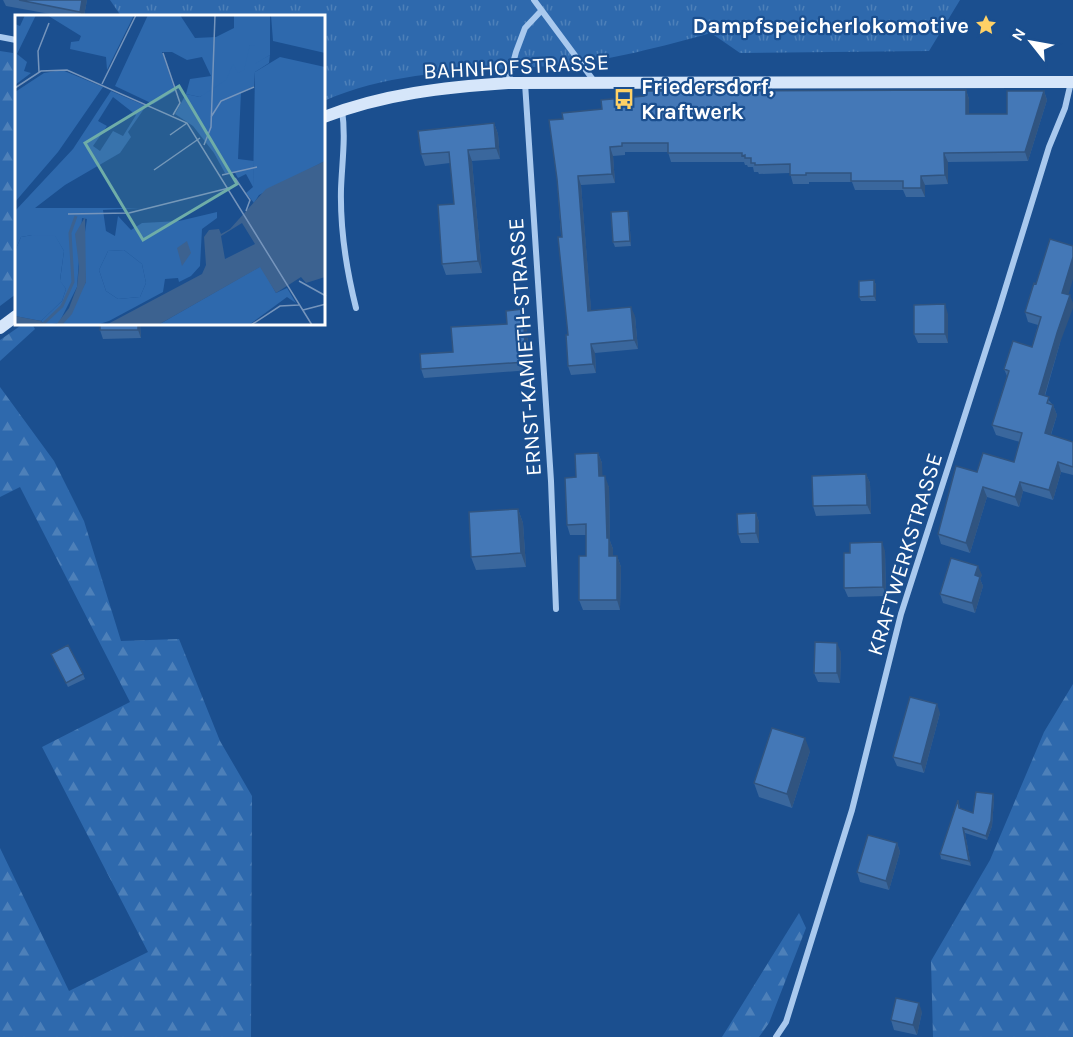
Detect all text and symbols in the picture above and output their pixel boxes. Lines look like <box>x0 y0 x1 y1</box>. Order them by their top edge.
north arrow <box>1001 12 1061 72</box>
place label: Dampfspeicherlokomotive <box>692 13 969 39</box>
place icon: Dampfspeicherlokomotive <box>974 13 998 37</box>
inset map <box>15 15 326 326</box>
text: N <box>1007 25 1030 44</box>
street label: BAHNHOFSTRASSE <box>423 49 610 85</box>
place label: Friedersdorf, Kraftwerk <box>641 74 774 125</box>
bus stop icon: Friedersdorf, Kraftwerk <box>612 87 636 111</box>
street label: ERNST-KAMIETH-STRASSE <box>503 217 547 477</box>
street label: KRAFTWERKSTRASSE <box>862 450 948 659</box>

